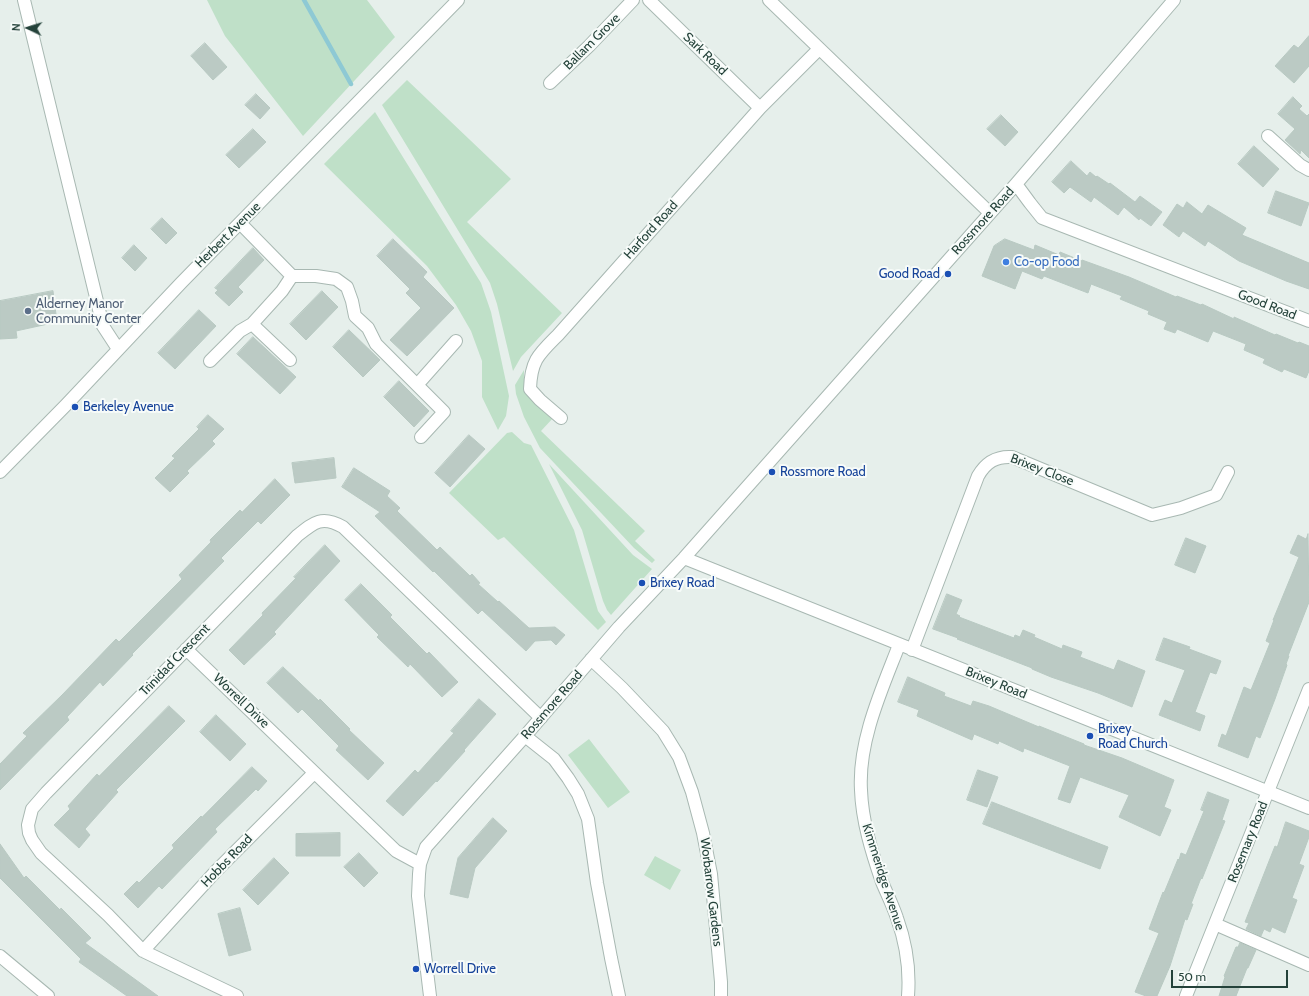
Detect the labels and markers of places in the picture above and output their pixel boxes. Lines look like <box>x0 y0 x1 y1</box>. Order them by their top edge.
place label: Co-op Food <box>1014 254 1080 270</box>
marker: Co-op Food <box>1001 257 1011 267</box>
place label: Good Road <box>879 266 940 282</box>
marker: Good Road <box>943 269 953 279</box>
place label: Alderney Manor Community Center <box>36 296 141 327</box>
marker: Alderney Manor Community Center <box>23 306 33 316</box>
place label: Berkeley Avenue <box>83 399 174 415</box>
marker: Berkeley Avenue <box>70 402 80 412</box>
place label: Rossmore Road <box>780 464 866 480</box>
marker: Rossmore Road <box>767 467 777 477</box>
place label: Brixey Road <box>650 575 715 591</box>
marker: Brixey Road <box>637 578 647 588</box>
place label: Brixey Road Church <box>1098 721 1168 752</box>
marker: Brixey Road Church <box>1085 731 1095 741</box>
place label: Worrell Drive <box>424 961 496 977</box>
marker: Worrell Drive <box>411 964 421 974</box>

